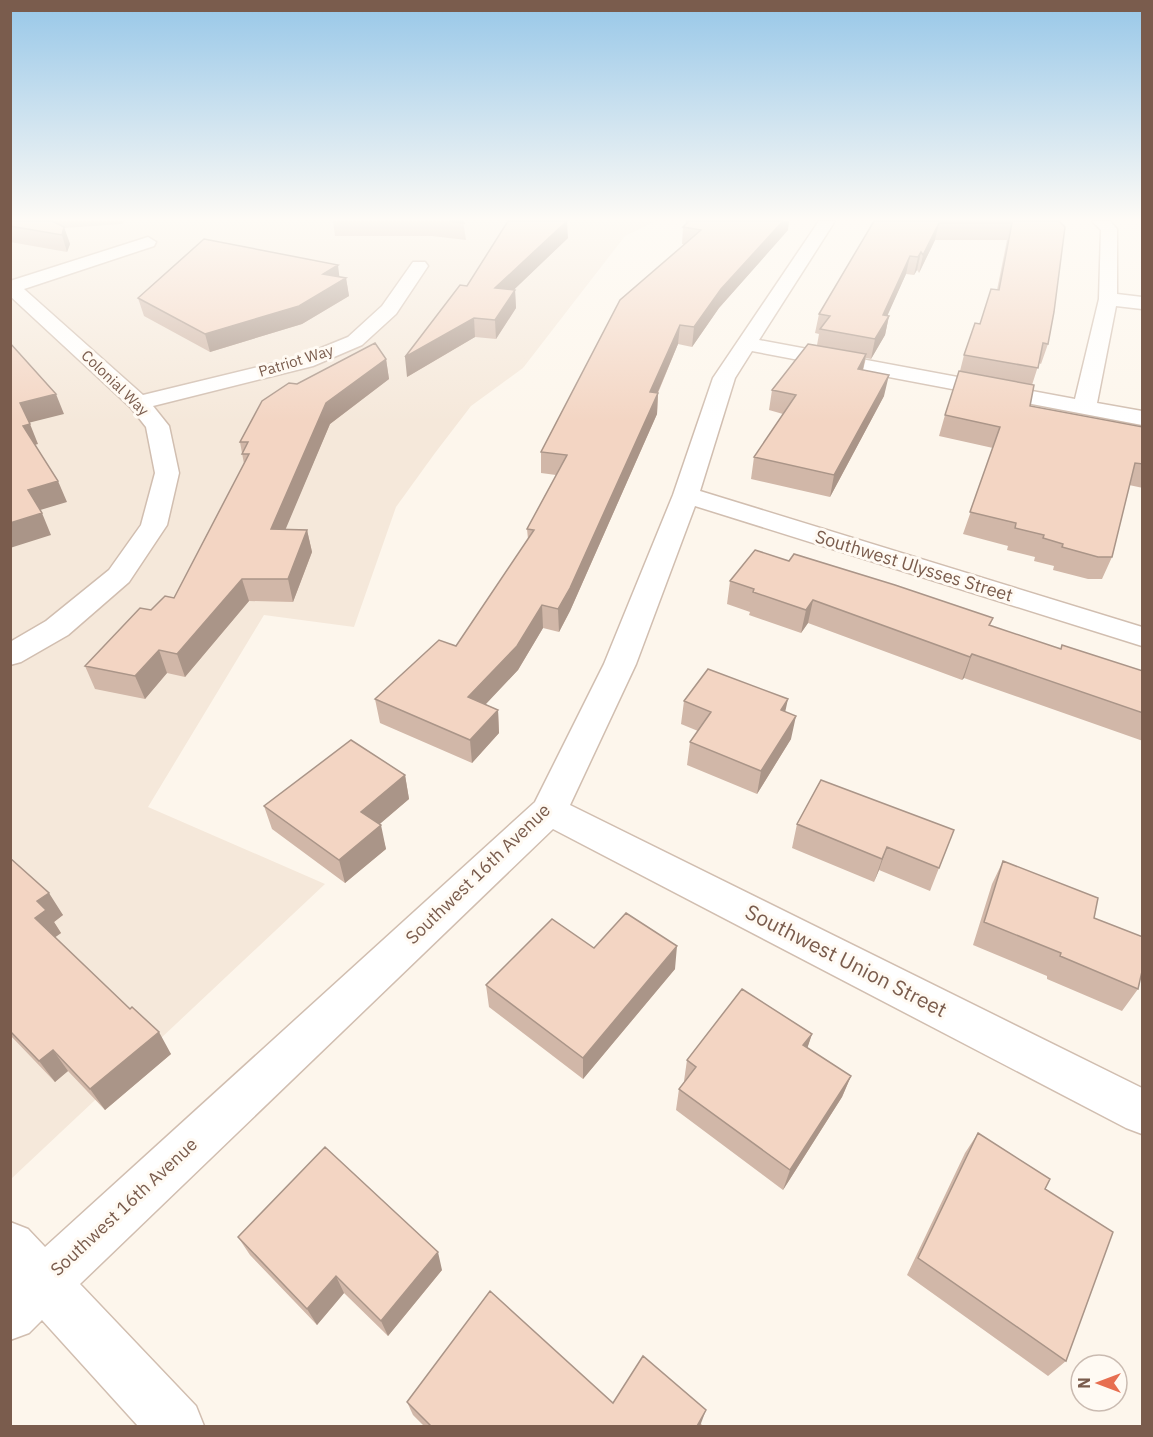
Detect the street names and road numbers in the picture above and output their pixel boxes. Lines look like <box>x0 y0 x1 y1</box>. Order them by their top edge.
street label: Patriot Way <box>256 340 336 381</box>
street label: Colonial Way <box>78 346 154 420</box>
street label: Southwest Ulysses Street <box>812 524 1016 607</box>
street label: Southwest 16th Avenue <box>400 798 555 949</box>
street label: Southwest Union Street <box>741 897 952 1023</box>
street label: Southwest 16th Avenue <box>45 1132 202 1281</box>

